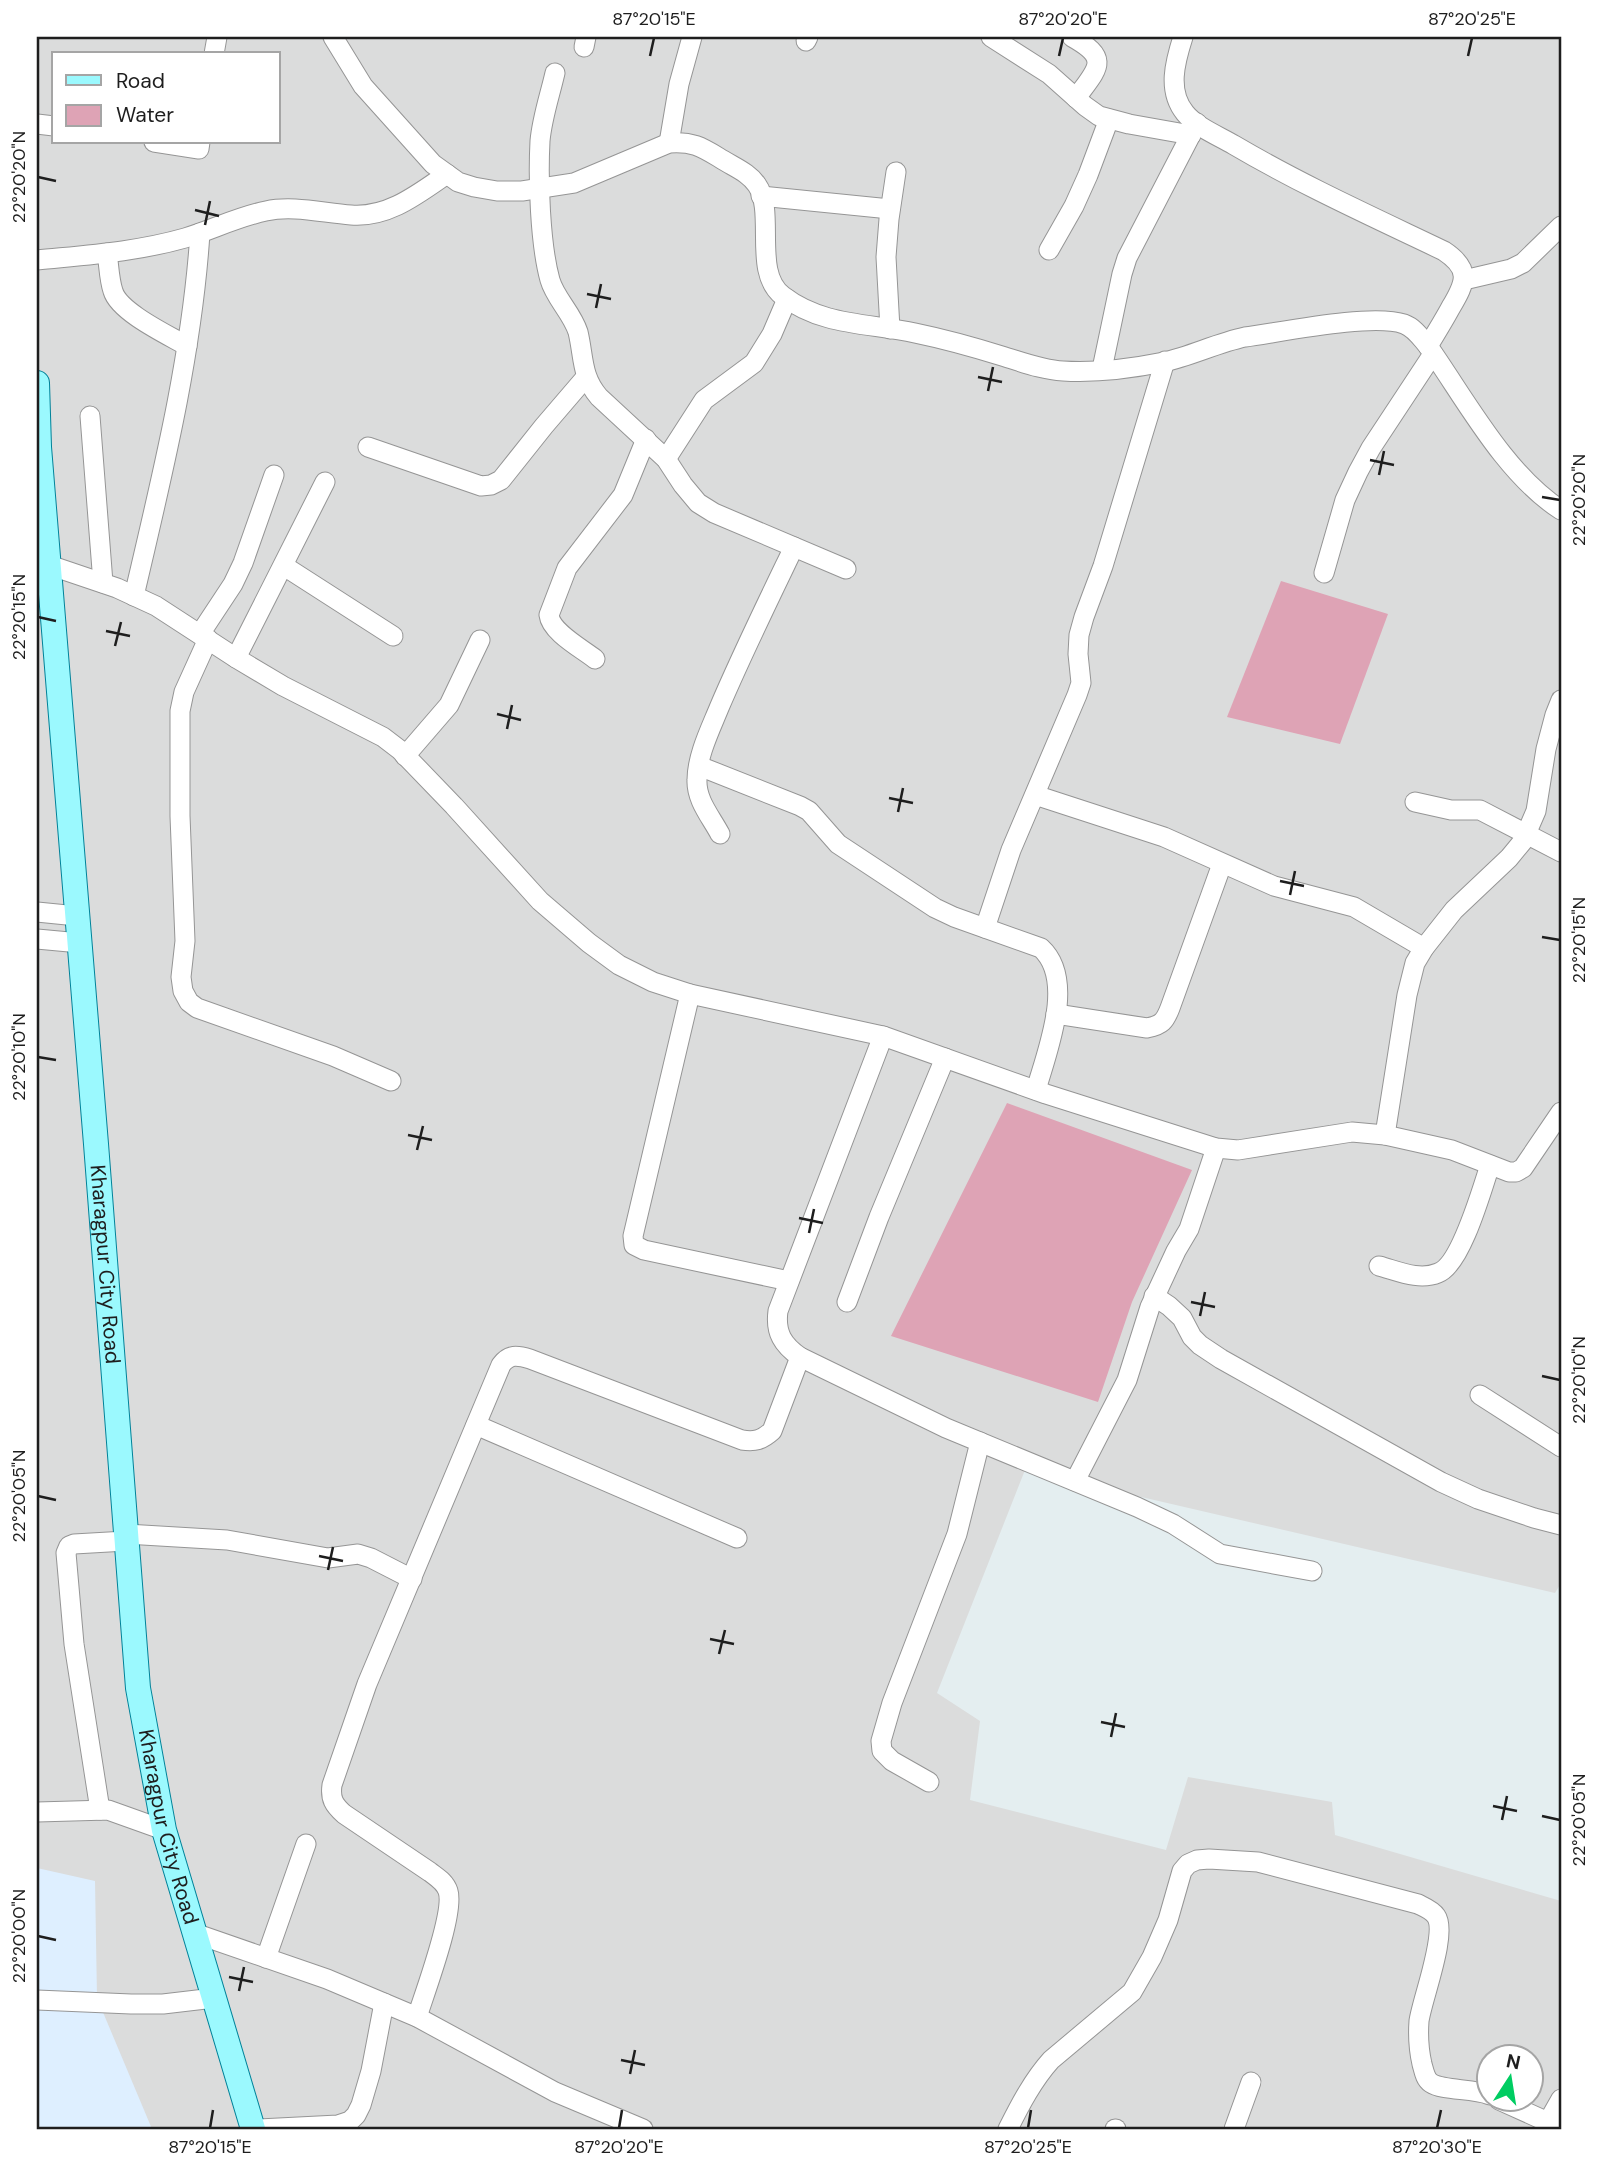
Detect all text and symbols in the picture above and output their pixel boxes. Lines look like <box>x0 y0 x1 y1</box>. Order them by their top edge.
text: 87°20'15"E <box>612 7 696 31</box>
text: 87°20'20"E <box>1018 7 1108 31</box>
text: 87°20'25"E <box>1428 7 1516 31</box>
legend <box>52 52 280 144</box>
text: Road <box>116 67 165 95</box>
text: Water <box>116 101 174 129</box>
text: 22°20'20"N <box>7 131 31 223</box>
text: 22°20'20"N <box>1567 454 1591 546</box>
text: 22°20'15"N <box>7 574 31 660</box>
text: 22°20'15"N <box>1567 897 1591 983</box>
text: 22°20'10"N <box>7 1013 31 1101</box>
street label: Kharagpur City Road <box>84 1164 127 1365</box>
text: 22°20'10"N <box>1567 1336 1591 1424</box>
text: 22°20'05"N <box>7 1450 31 1542</box>
street label: Kharagpur City Road <box>132 1727 205 1928</box>
text: 22°20'05"N <box>1567 1774 1591 1866</box>
text: 22°20'00"N <box>7 1889 31 1983</box>
north arrow <box>1476 2044 1546 2114</box>
text: N <box>1504 2048 1523 2076</box>
text: 87°20'15"E <box>168 2135 252 2159</box>
text: 87°20'20"E <box>574 2135 664 2159</box>
text: 87°20'25"E <box>984 2135 1072 2159</box>
text: 87°20'30"E <box>1392 2135 1482 2159</box>

